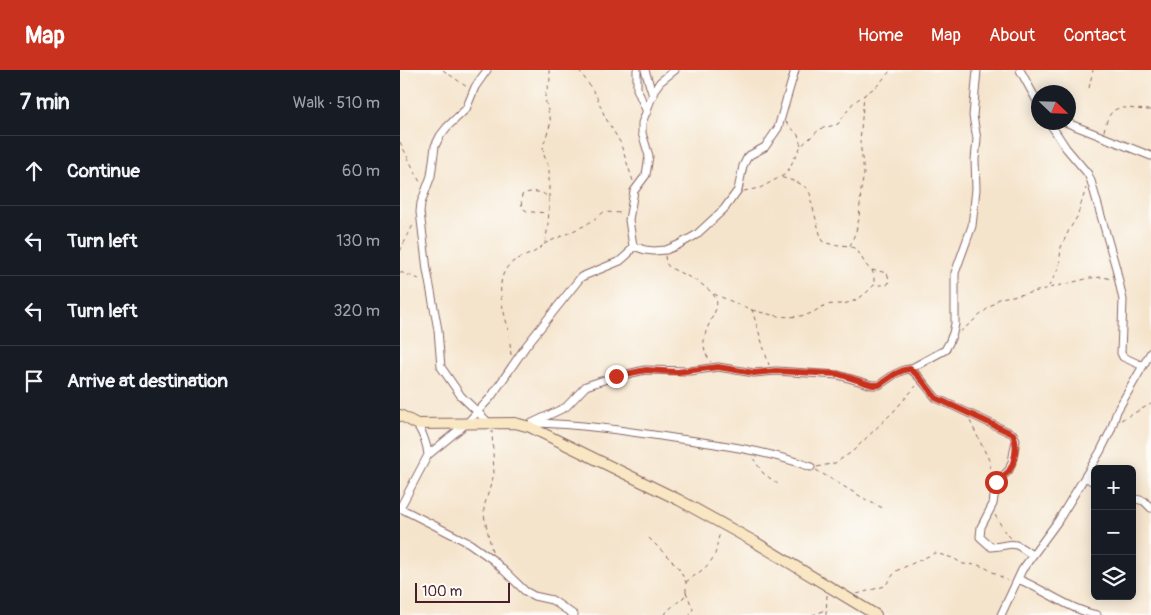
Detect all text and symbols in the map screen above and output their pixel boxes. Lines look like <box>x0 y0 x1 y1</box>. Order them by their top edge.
text: Map <box>25 21 65 50</box>
text: Home <box>858 24 903 47</box>
text: Map <box>931 24 961 47</box>
text: About <box>989 24 1035 47</box>
text: Contact <box>1063 24 1126 47</box>
north arrow <box>1031 85 1076 130</box>
text: 7 min <box>20 89 70 116</box>
text: Walk · 510 m <box>293 93 380 113</box>
icon: ahead <box>20 157 48 185</box>
text: Continue <box>67 159 140 183</box>
text: 60 m <box>342 161 380 181</box>
icon: left <box>20 227 48 255</box>
text: Turn left <box>67 229 137 253</box>
text: 130 m <box>336 231 380 251</box>
icon: left <box>20 297 48 325</box>
text: Turn left <box>67 299 137 323</box>
text: 320 m <box>334 301 380 321</box>
route end <box>605 365 628 388</box>
icon: arrive <box>20 367 48 395</box>
text: Arrive at destination <box>67 369 228 393</box>
map controls <box>1091 465 1136 600</box>
button: + <box>1091 465 1136 510</box>
route start <box>985 471 1008 494</box>
button: − <box>1091 510 1136 555</box>
button: layers <box>1091 555 1136 600</box>
scale bar <box>415 580 510 603</box>
text: 100 m <box>422 583 462 600</box>

